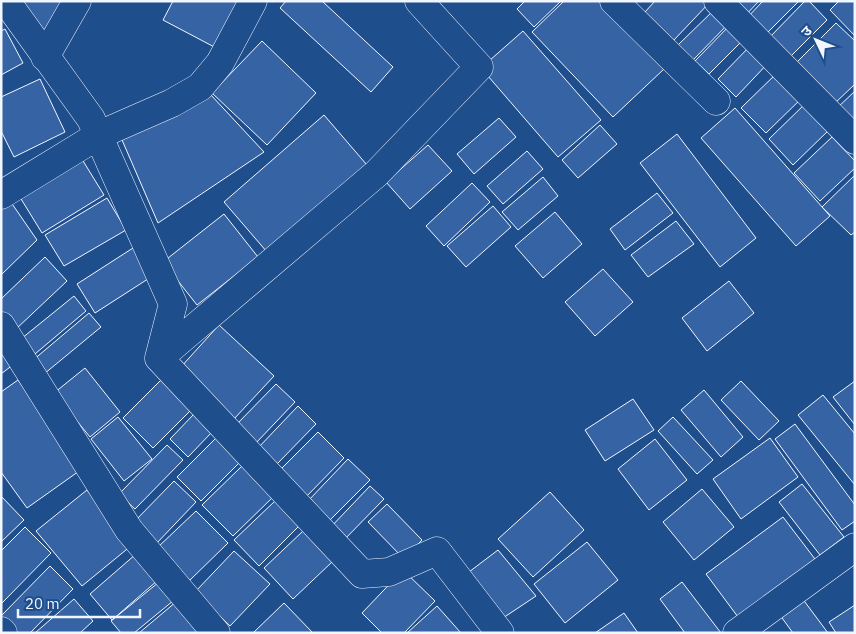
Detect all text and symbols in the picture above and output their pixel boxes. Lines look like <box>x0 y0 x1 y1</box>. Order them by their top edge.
north arrow <box>791 15 841 65</box>
text: उ <box>797 21 816 40</box>
scale bar <box>18 586 140 618</box>
text: 20 m <box>25 594 60 613</box>

